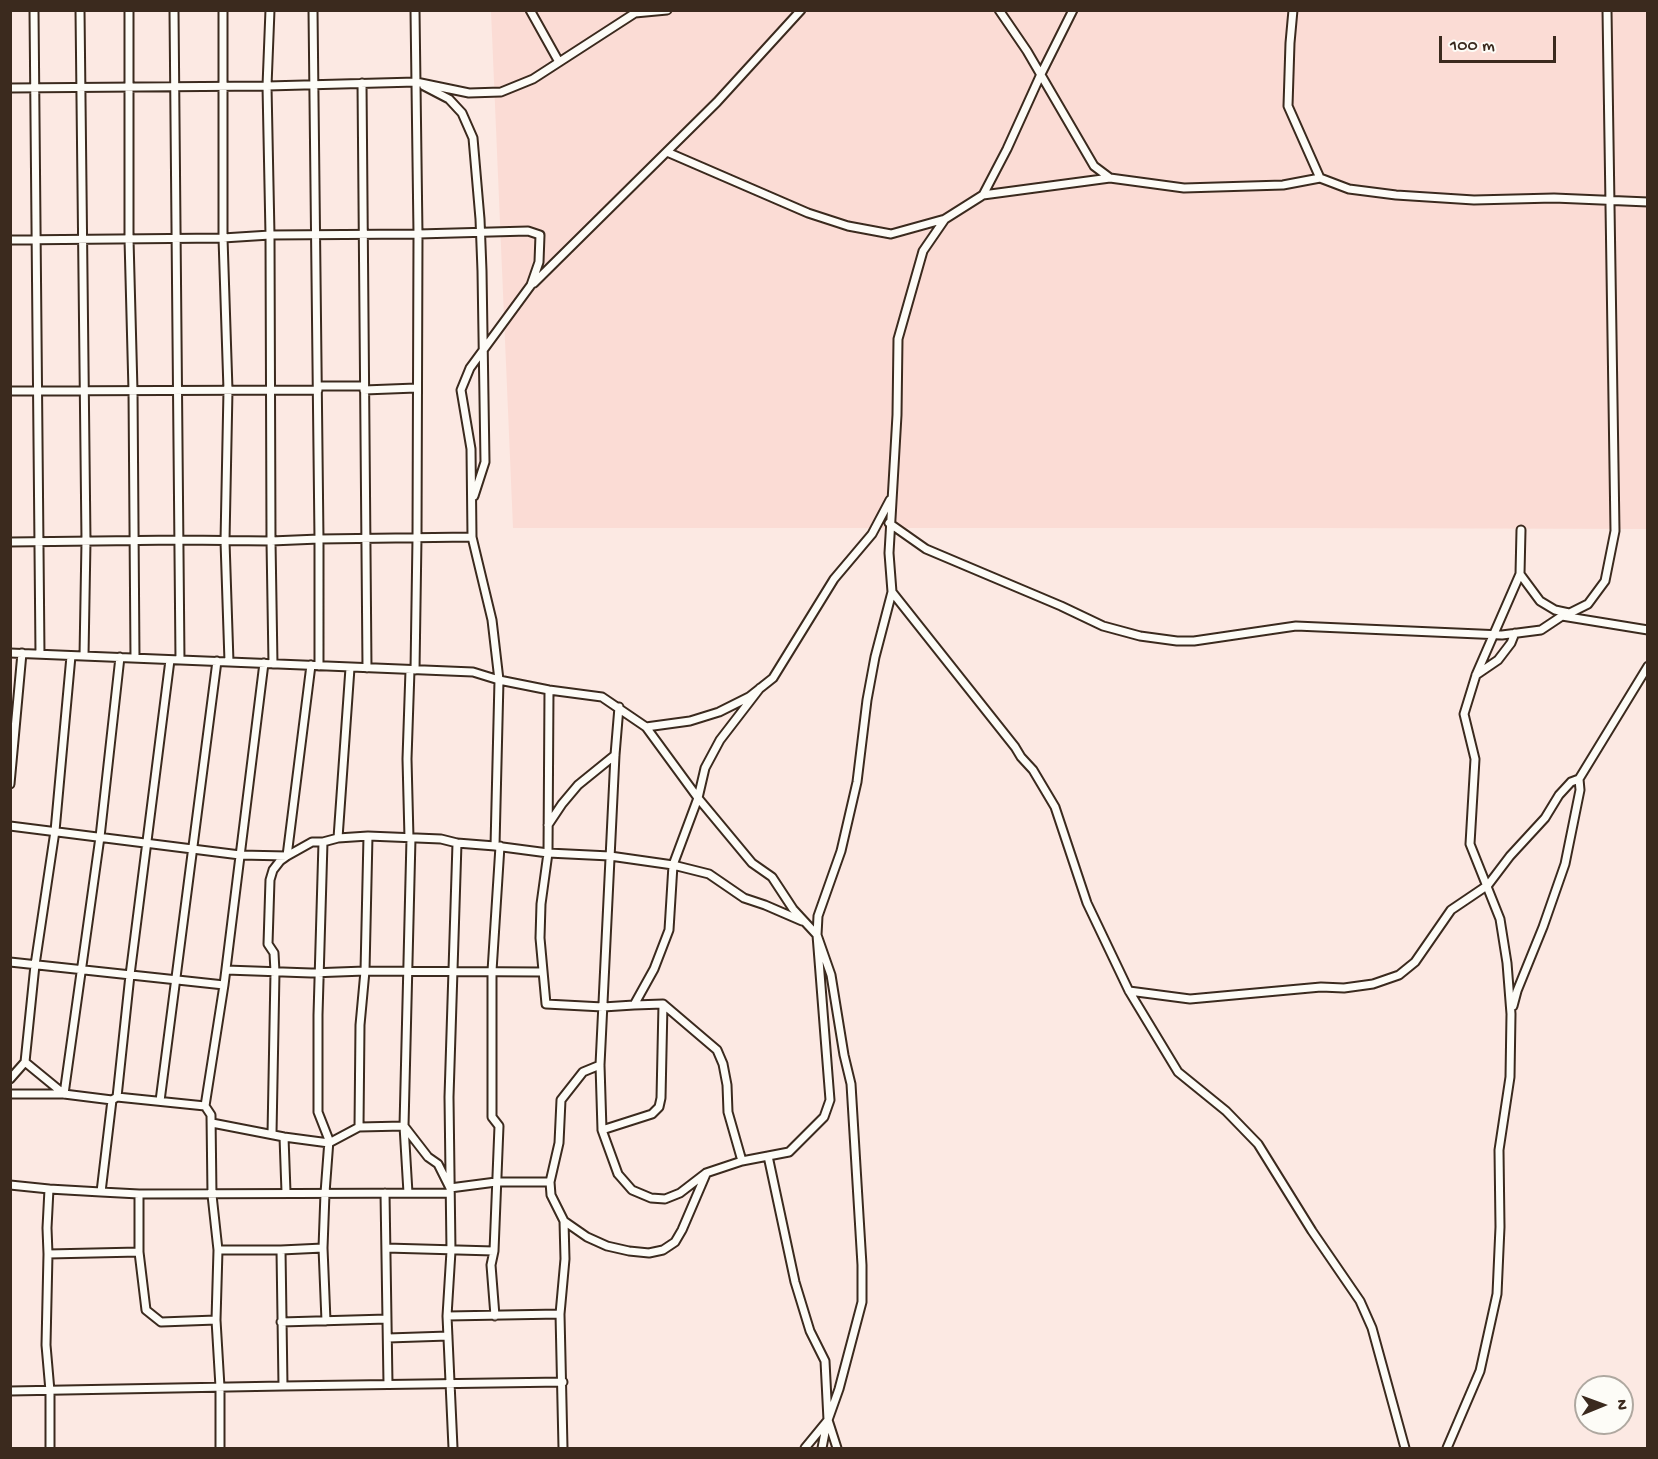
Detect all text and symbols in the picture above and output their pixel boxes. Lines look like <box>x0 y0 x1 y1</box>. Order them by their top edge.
scale bar <box>1442 24 1559 62</box>
text: 100 m <box>1450 36 1495 57</box>
north arrow <box>1574 1375 1634 1435</box>
text: N <box>1611 1399 1630 1410</box>

